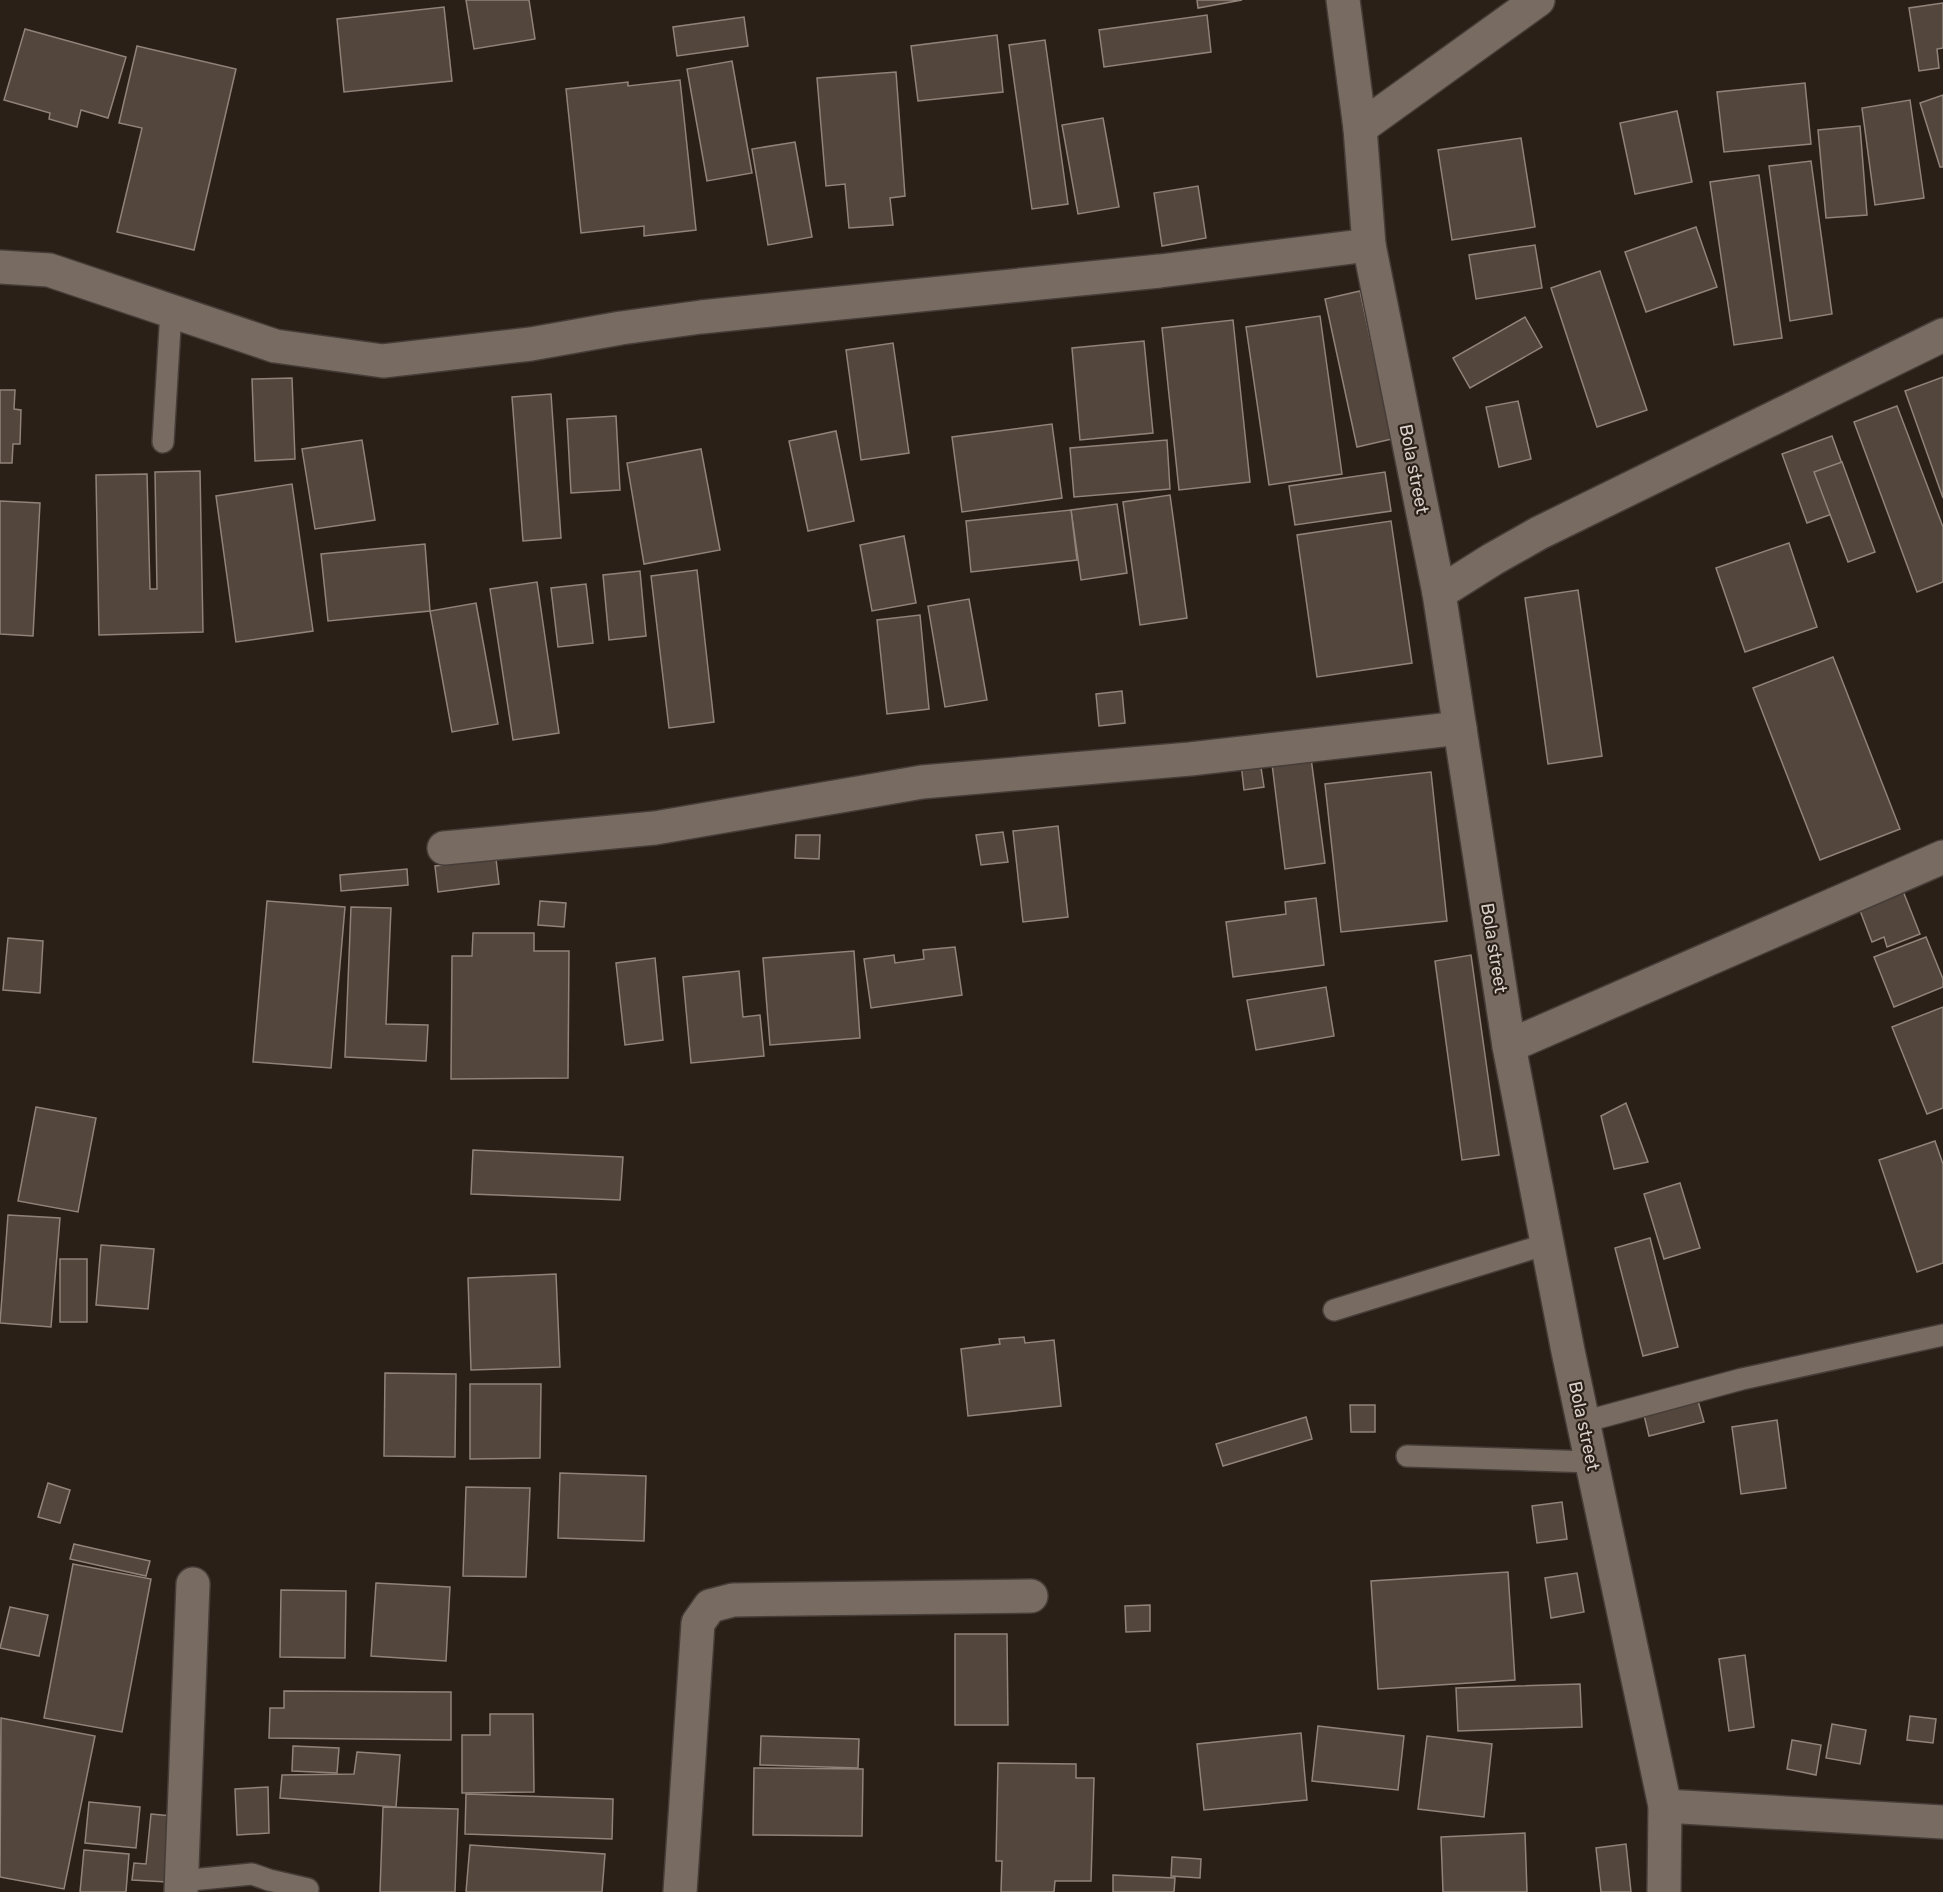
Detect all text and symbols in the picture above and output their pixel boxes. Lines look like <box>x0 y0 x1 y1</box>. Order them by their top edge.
street label: Bola street <box>1395 422 1433 516</box>
street label: Bola street <box>1476 901 1512 995</box>
street label: Bola street <box>1564 1379 1604 1473</box>

